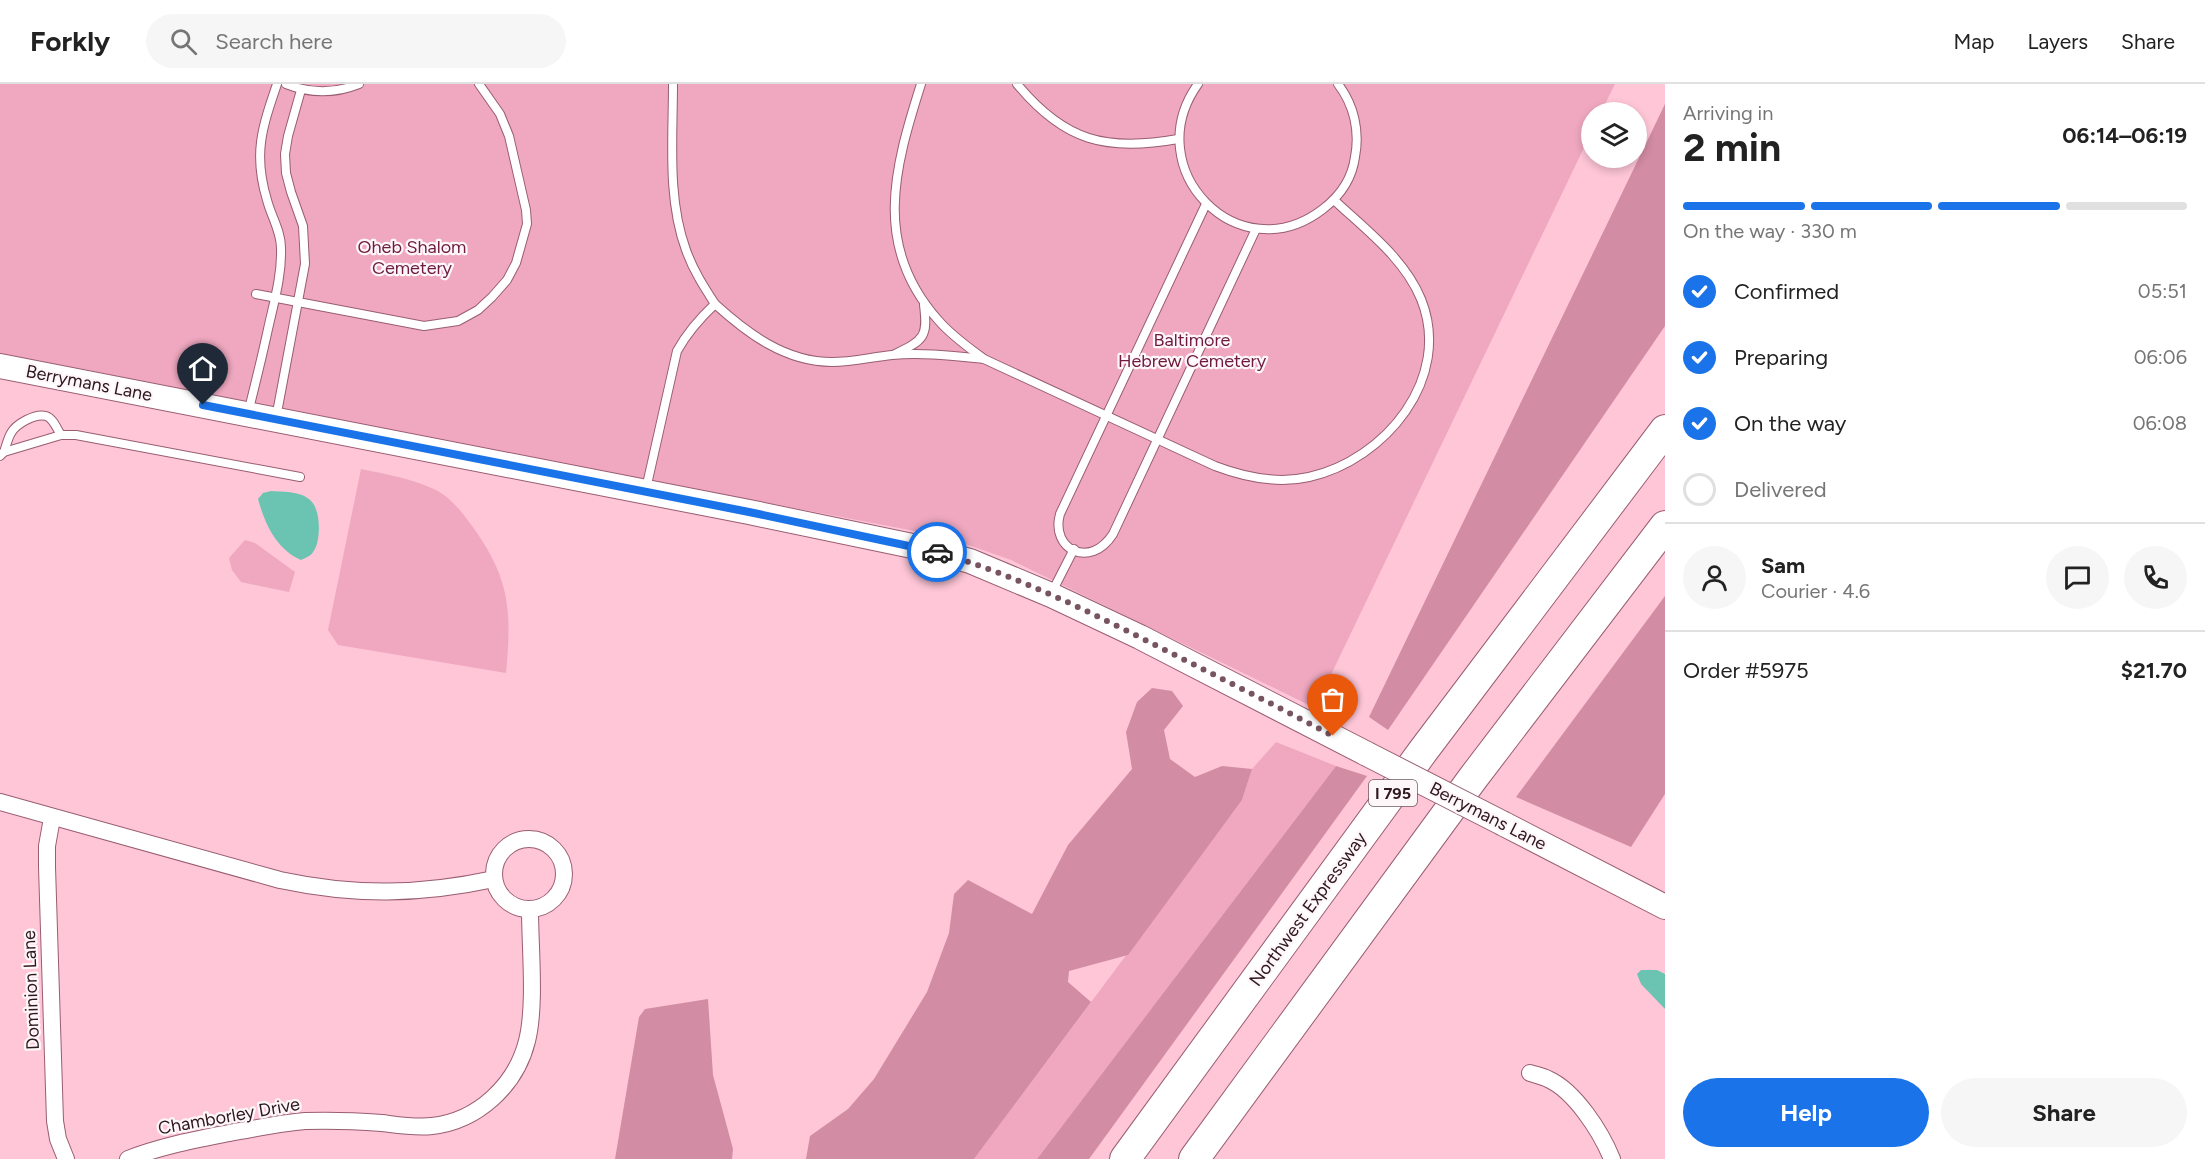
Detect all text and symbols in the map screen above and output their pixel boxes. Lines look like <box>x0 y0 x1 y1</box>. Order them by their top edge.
search box <box>146 14 566 68</box>
text: Forkly <box>30 24 110 58</box>
icon: search <box>167 25 200 58</box>
text: Search here <box>215 28 333 55</box>
text: Map <box>1954 29 1994 54</box>
text: Layers <box>2027 29 2088 54</box>
text: Share <box>2121 29 2175 54</box>
text: Arriving in <box>1683 101 1773 125</box>
map controls <box>1581 102 1647 168</box>
button: layers <box>1581 102 1647 168</box>
text: 06:14–06:19 <box>2062 122 2187 149</box>
text: 2 min <box>1683 124 1781 171</box>
text: On the way · 330 m <box>1683 219 1857 243</box>
park label: Oheb Shalom Cemetery <box>358 236 466 279</box>
icon: check <box>1683 275 1716 308</box>
text: Confirmed <box>1734 278 1839 305</box>
text: 05:51 <box>2138 279 2187 303</box>
park label: Baltimore Hebrew Cemetery <box>1118 329 1267 372</box>
icon: check <box>1683 341 1716 374</box>
pin <box>177 343 228 405</box>
text: Preparing <box>1734 344 1828 371</box>
text: 06:06 <box>2134 345 2187 369</box>
icon: home <box>186 352 219 385</box>
street label: Berrymans Lane <box>24 360 154 406</box>
icon: check <box>1683 407 1716 440</box>
text: On the way <box>1734 410 1846 437</box>
text: 06:08 <box>2133 411 2187 435</box>
text: Delivered <box>1734 476 1827 503</box>
courier <box>907 522 967 582</box>
icon: car <box>921 536 954 569</box>
button: person <box>1683 546 1746 609</box>
button: chat <box>2046 546 2109 609</box>
button: phone <box>2124 546 2187 609</box>
text: Sam <box>1761 552 1805 579</box>
text: Courier · 4.6 <box>1761 579 1870 603</box>
text: Order #5975 <box>1683 657 1809 684</box>
text: $21.70 <box>2121 657 2187 684</box>
pin <box>1307 674 1358 736</box>
icon: bag <box>1316 683 1349 716</box>
street label: Berrymans Lane <box>1426 777 1550 855</box>
road number: I 795 <box>1369 780 1417 806</box>
street label: Northwest Expressway <box>1245 827 1372 990</box>
street label: Dominion Lane <box>18 930 44 1050</box>
button: Help <box>1683 1078 1929 1147</box>
button: Share <box>1941 1078 2187 1147</box>
street label: Chamborley Drive <box>156 1093 302 1139</box>

